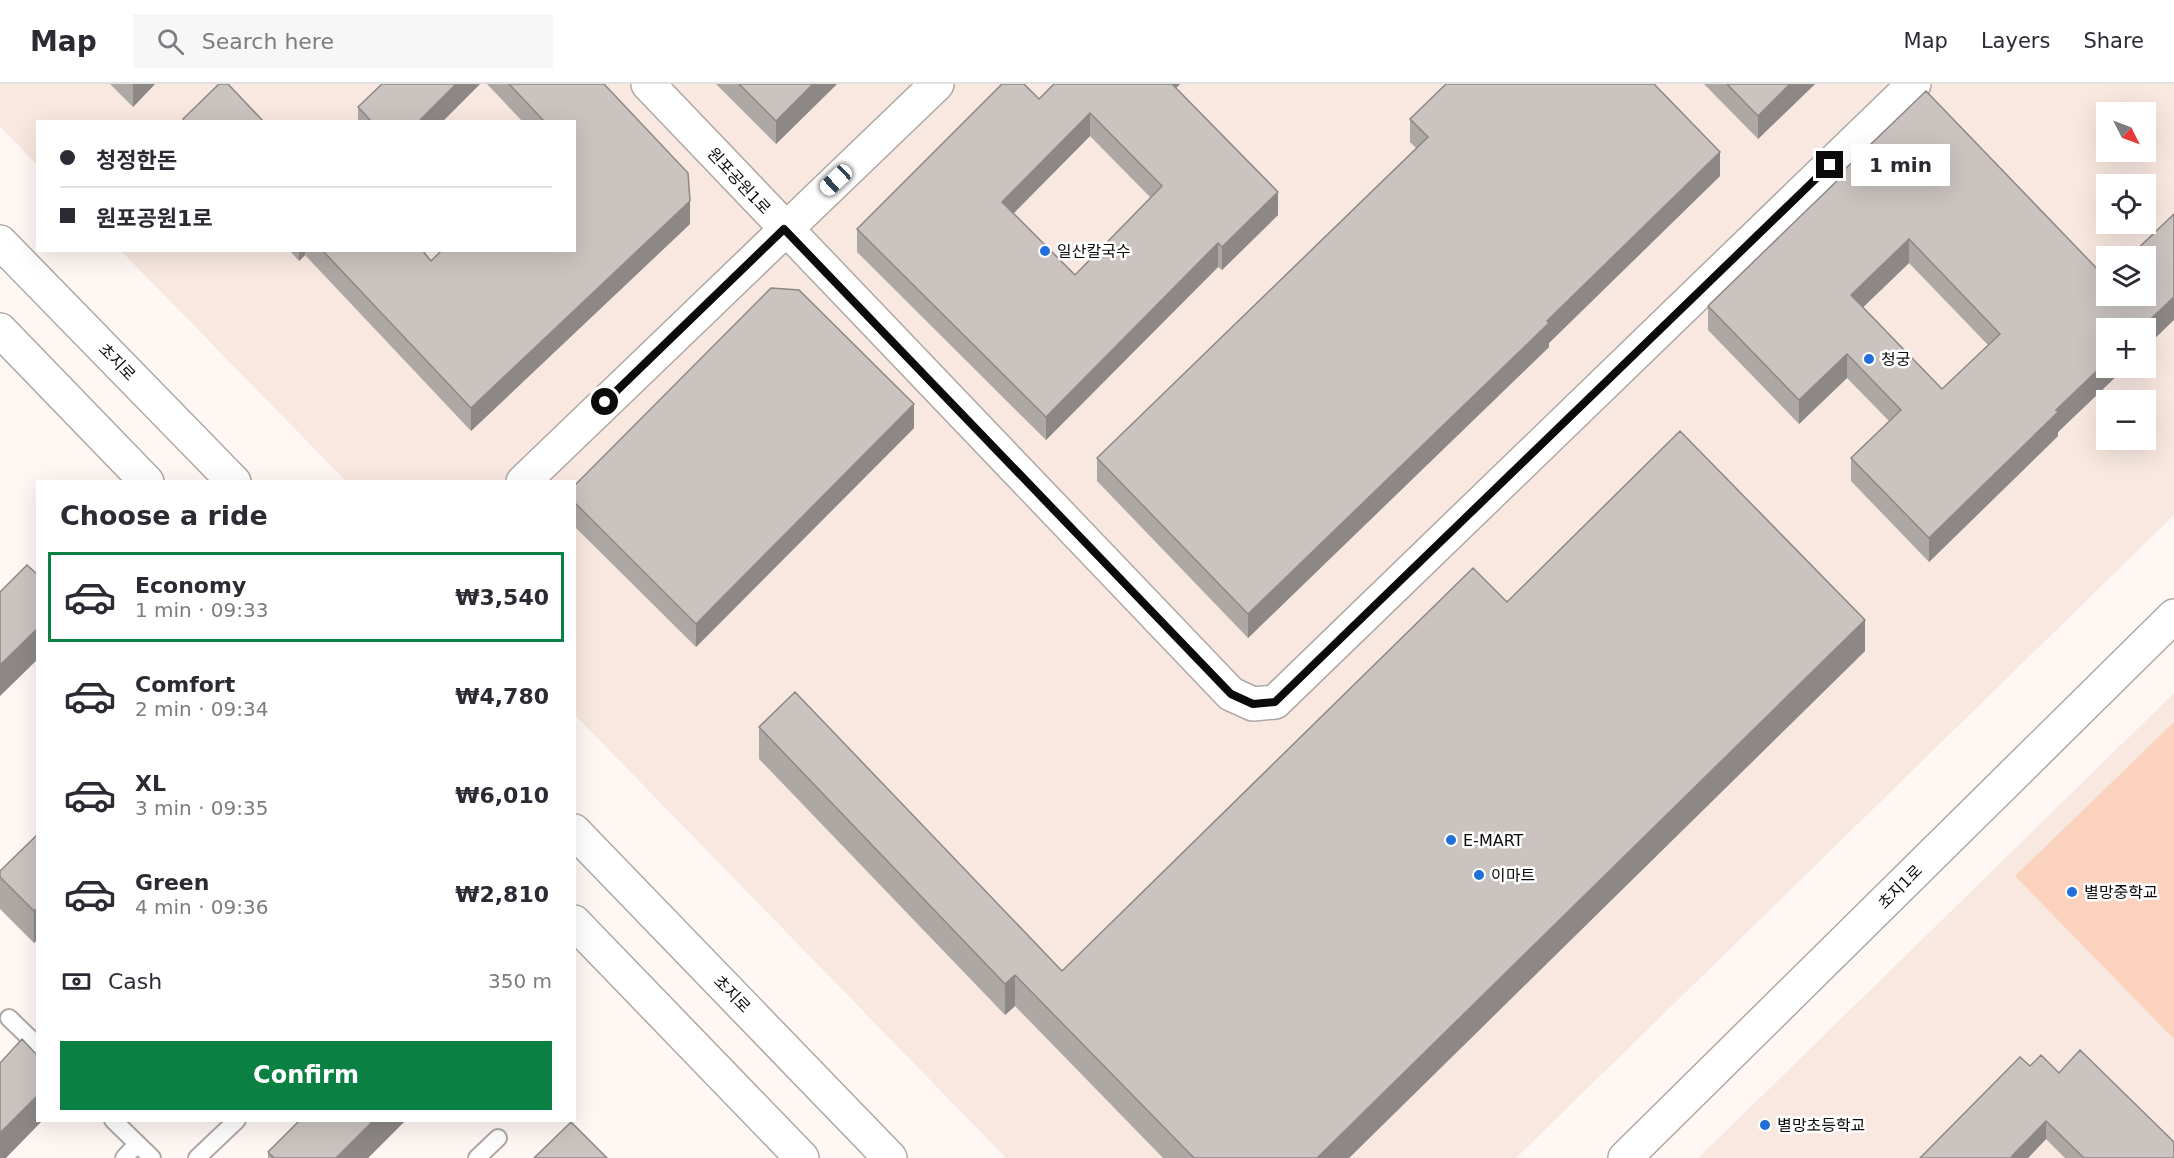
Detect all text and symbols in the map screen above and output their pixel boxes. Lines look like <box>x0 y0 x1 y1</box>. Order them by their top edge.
search box <box>133 14 553 68</box>
text: Map <box>30 25 97 58</box>
icon: search <box>154 25 187 58</box>
text: Search here <box>202 29 334 54</box>
text: Map <box>1904 29 1948 53</box>
text: Layers <box>1981 29 2050 53</box>
text: Share <box>2083 29 2144 53</box>
north arrow <box>2096 102 2156 162</box>
map controls <box>2096 102 2156 450</box>
street label: 원포공원1로 <box>703 144 775 218</box>
callout: 1 min <box>1851 144 1950 186</box>
text: 청정한돈 <box>96 148 177 173</box>
route end <box>1816 151 1843 178</box>
text: 1 min <box>1869 153 1932 177</box>
car <box>817 161 855 199</box>
button: locate <box>2096 174 2156 234</box>
text: 원포공원1로 <box>96 206 213 231</box>
place label: 일산칼국수 <box>1057 242 1131 261</box>
marker: 일산칼국수 <box>1038 244 1052 258</box>
button: layers <box>2096 246 2156 306</box>
button: + <box>2096 318 2156 378</box>
street label: 초지로 <box>95 340 139 385</box>
place label: 청궁 <box>1881 350 1910 369</box>
marker: 청궁 <box>1862 352 1876 366</box>
route start <box>591 388 618 415</box>
button: − <box>2096 390 2156 450</box>
text: Choose a ride <box>60 500 268 531</box>
icon: car <box>63 570 117 624</box>
text: Economy <box>135 573 246 598</box>
text: ₩3,540 <box>455 585 549 610</box>
text: 1 min · 09:33 <box>135 598 269 622</box>
icon: car <box>63 669 117 723</box>
text: Comfort <box>135 672 235 697</box>
text: ₩4,780 <box>455 684 549 709</box>
text: 2 min · 09:34 <box>135 697 269 721</box>
icon: car <box>63 768 117 822</box>
text: XL <box>135 771 166 796</box>
text: ₩6,010 <box>455 783 549 808</box>
text: 3 min · 09:35 <box>135 796 269 820</box>
place label: E-MART <box>1463 831 1524 850</box>
marker: E-MART <box>1444 833 1458 847</box>
street label: 초지1로 <box>1874 861 1926 913</box>
place label: 이마트 <box>1491 866 1535 885</box>
icon: car <box>63 867 117 921</box>
marker: 이마트 <box>1472 868 1486 882</box>
text: Green <box>135 870 209 895</box>
text: ₩2,810 <box>455 882 549 907</box>
place label: 별망중학교 <box>2084 883 2158 902</box>
marker: 별망중학교 <box>2065 885 2079 899</box>
text: 4 min · 09:36 <box>135 895 269 919</box>
icon: cash <box>60 965 93 998</box>
text: Cash <box>108 969 162 994</box>
text: 350 m <box>488 969 552 993</box>
street label: 초지로 <box>710 972 754 1017</box>
button: Confirm <box>60 1041 552 1110</box>
place label: 별망초등학교 <box>1777 1116 1865 1135</box>
marker: 별망초등학교 <box>1758 1118 1772 1132</box>

